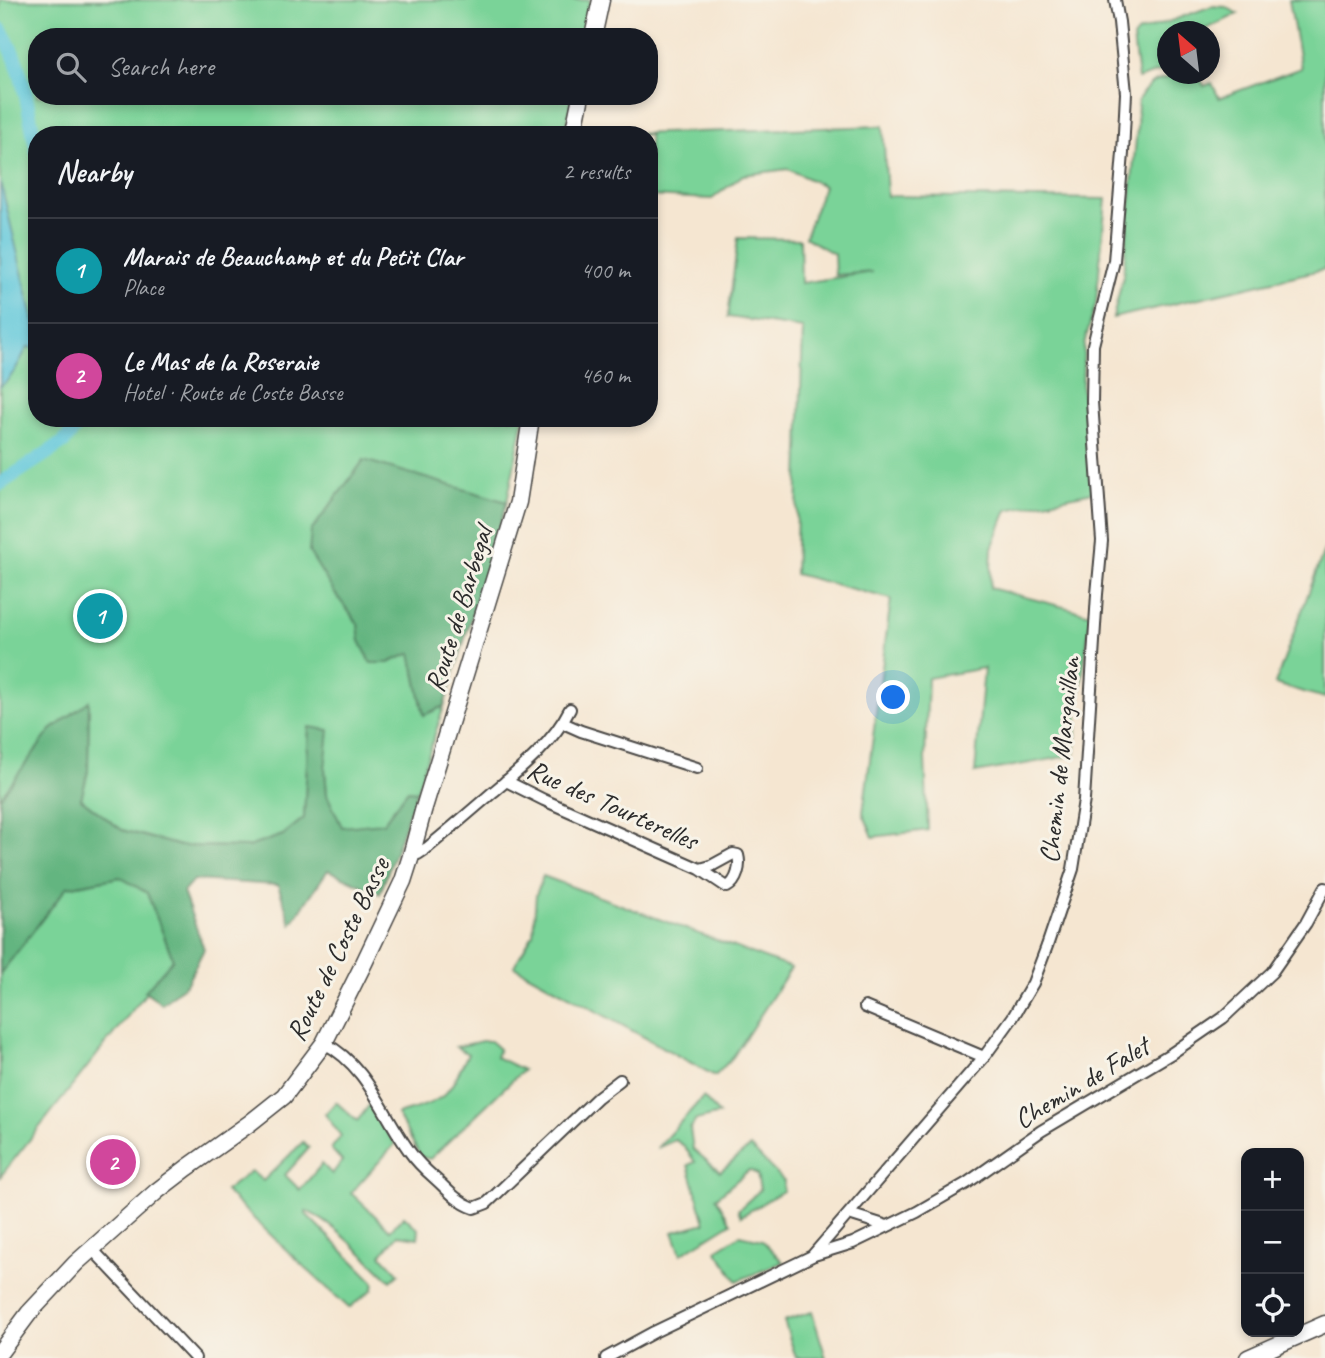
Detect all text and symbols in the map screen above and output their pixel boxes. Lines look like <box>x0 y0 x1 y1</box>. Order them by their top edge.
north arrow <box>1157 21 1220 84</box>
search box <box>28 28 658 105</box>
icon: search <box>52 48 90 86</box>
text: Search here <box>108 50 214 83</box>
text: Nearby <box>56 153 132 191</box>
text: 2 results <box>563 157 630 186</box>
text: Marais de Beauchamp et du Petit Clar <box>123 240 463 273</box>
text: 1 <box>74 256 84 285</box>
text: 400 m <box>581 256 630 285</box>
text: Place <box>123 273 163 302</box>
text: Le Mas de la Roseraie <box>123 345 318 378</box>
text: 2 <box>74 361 84 390</box>
text: 460 m <box>581 361 630 390</box>
text: Hotel · Route de Coste Basse <box>123 378 342 407</box>
street label: Route de Barbegal <box>417 517 502 696</box>
pin: 1 <box>77 590 123 642</box>
street label: Chemin de Margaillan <box>1031 654 1088 865</box>
your location <box>876 680 910 714</box>
street label: Rue des Tourterelles <box>522 751 706 859</box>
street label: Route de Coste Basse <box>278 850 398 1047</box>
street label: Chemin de Falet <box>1007 1027 1158 1136</box>
pin: 2 <box>90 1136 136 1188</box>
map controls <box>1241 1148 1304 1337</box>
button: + <box>1241 1148 1304 1211</box>
button: − <box>1241 1211 1304 1274</box>
button: locate <box>1241 1274 1304 1337</box>

